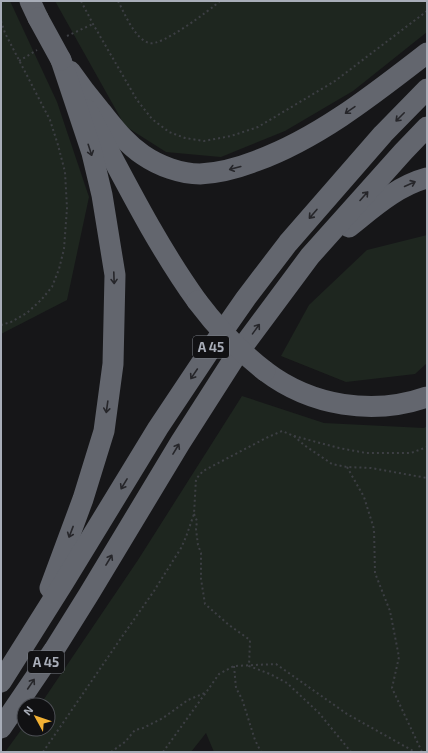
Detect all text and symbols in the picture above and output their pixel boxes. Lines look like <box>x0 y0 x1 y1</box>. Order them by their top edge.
one-way arrow <box>345 106 356 114</box>
one-way arrow <box>395 112 404 122</box>
one-way arrow <box>87 143 94 156</box>
one-way arrow <box>229 165 242 172</box>
one-way arrow <box>403 180 415 188</box>
one-way arrow <box>359 191 368 201</box>
one-way arrow <box>309 209 318 219</box>
one-way arrow <box>111 271 118 284</box>
one-way arrow <box>252 323 260 334</box>
road number: A 45 <box>193 336 229 358</box>
one-way arrow <box>190 368 198 379</box>
one-way arrow <box>103 400 111 413</box>
one-way arrow <box>173 443 181 455</box>
one-way arrow <box>120 478 128 490</box>
one-way arrow <box>67 525 75 537</box>
one-way arrow <box>106 554 114 566</box>
road number: A 45 <box>28 651 64 673</box>
one-way arrow <box>26 679 35 690</box>
north arrow <box>16 697 56 737</box>
text: N <box>20 703 36 717</box>

